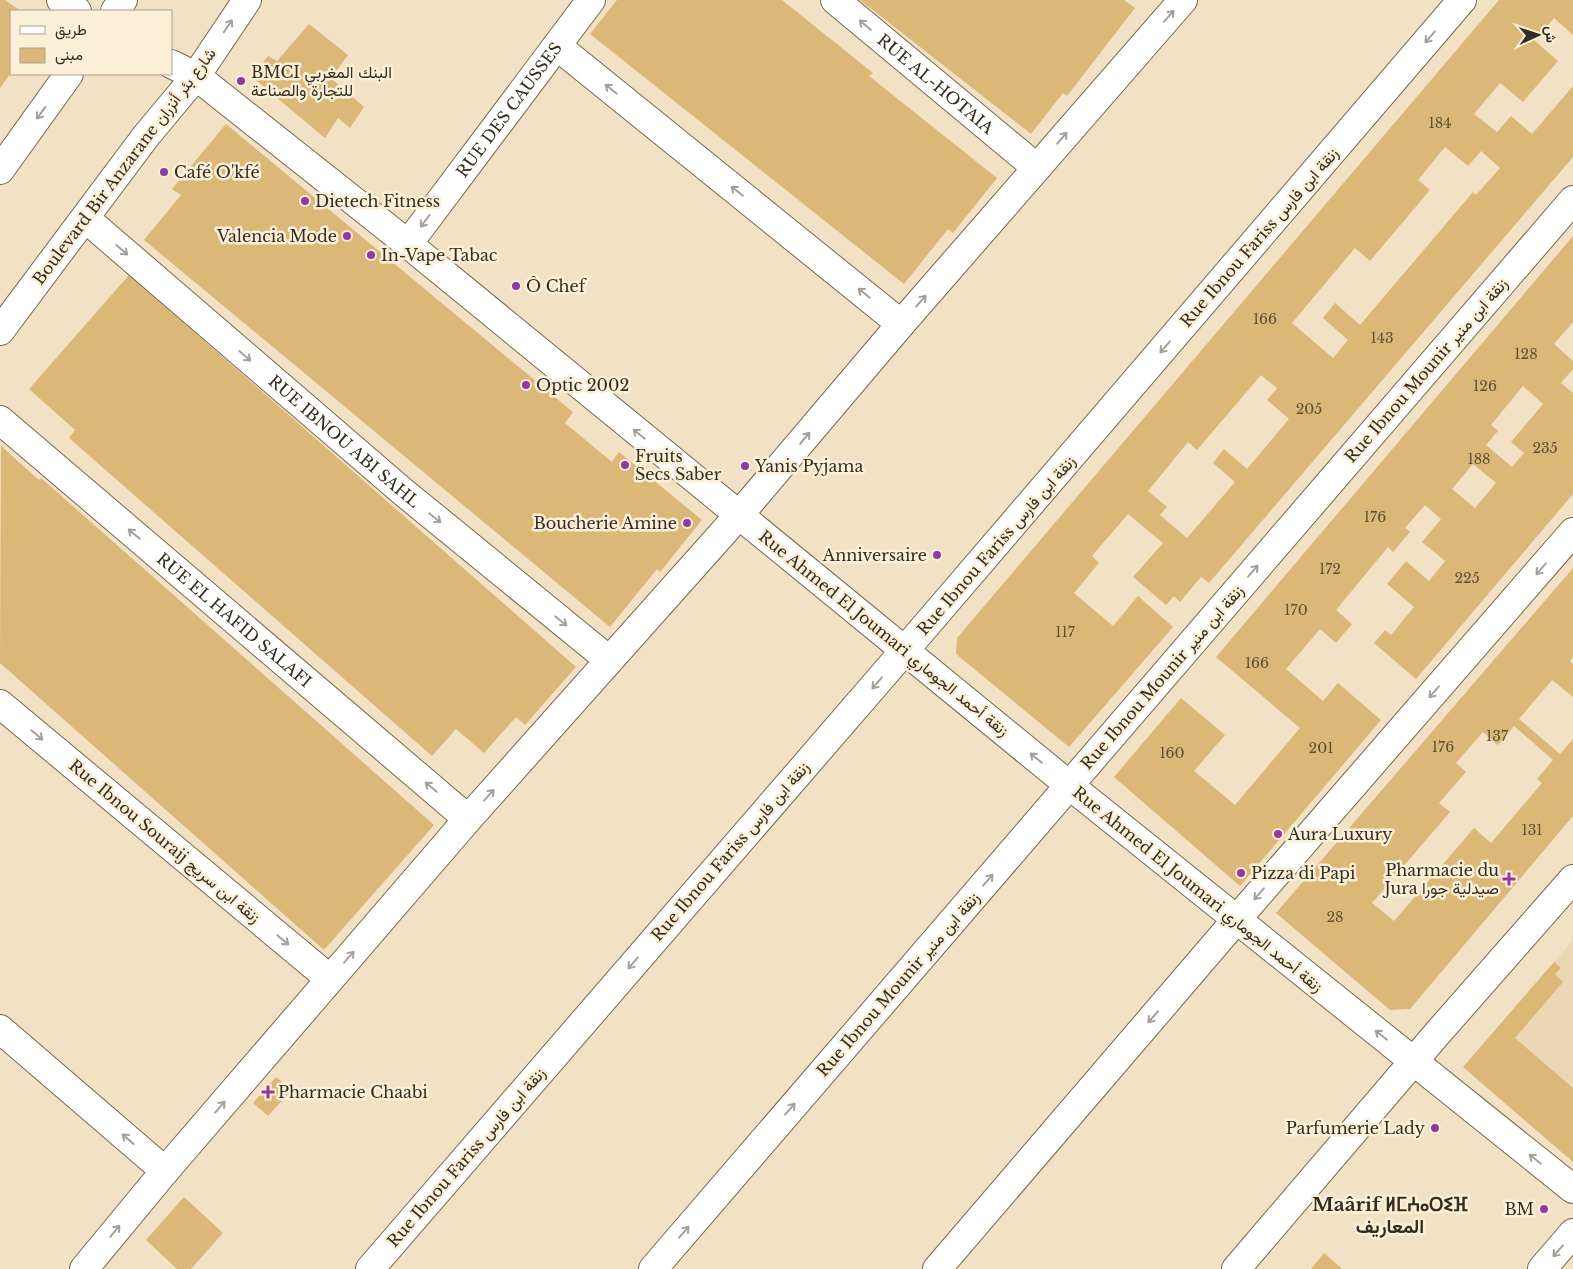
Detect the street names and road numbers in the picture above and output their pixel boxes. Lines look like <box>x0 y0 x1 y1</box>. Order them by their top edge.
street label: RUE AL-HOTAIA <box>873 30 999 138</box>
street label: RUE DES CAUSSES <box>452 38 566 181</box>
street label: Boulevard Bir Anzarane شارع بئر أنزران <box>28 44 221 290</box>
street label: Rue Ibnou Fariss زنقة ابن فارس <box>1176 143 1343 331</box>
street label: Rue Ibnou Mounir زنقة ابن منير <box>1340 274 1512 467</box>
street label: RUE IBNOU ABI SAHL <box>265 371 424 512</box>
street label: Rue Ibnou Fariss زنقة ابن فارس <box>913 451 1080 639</box>
street label: Rue Ahmed El Joumari زنقة أحمد الجوماري <box>752 526 1013 743</box>
street label: RUE EL HAFID SALAFI <box>153 548 316 691</box>
street label: Rue Ibnou Mounir زنقة ابن منير <box>1076 581 1248 774</box>
street label: Rue Ibnou Souraij زنقة ابن سريج <box>64 755 265 929</box>
street label: Rue Ibnou Fariss زنقة ابن فارس <box>647 757 814 945</box>
street label: Rue Ahmed El Joumari زنقة أحمد الجوماري <box>1066 782 1327 999</box>
street label: Rue Ibnou Mounir زنقة ابن منير <box>812 888 984 1081</box>
street label: Rue Ibnou Fariss زنقة ابن فارس <box>383 1063 550 1251</box>

